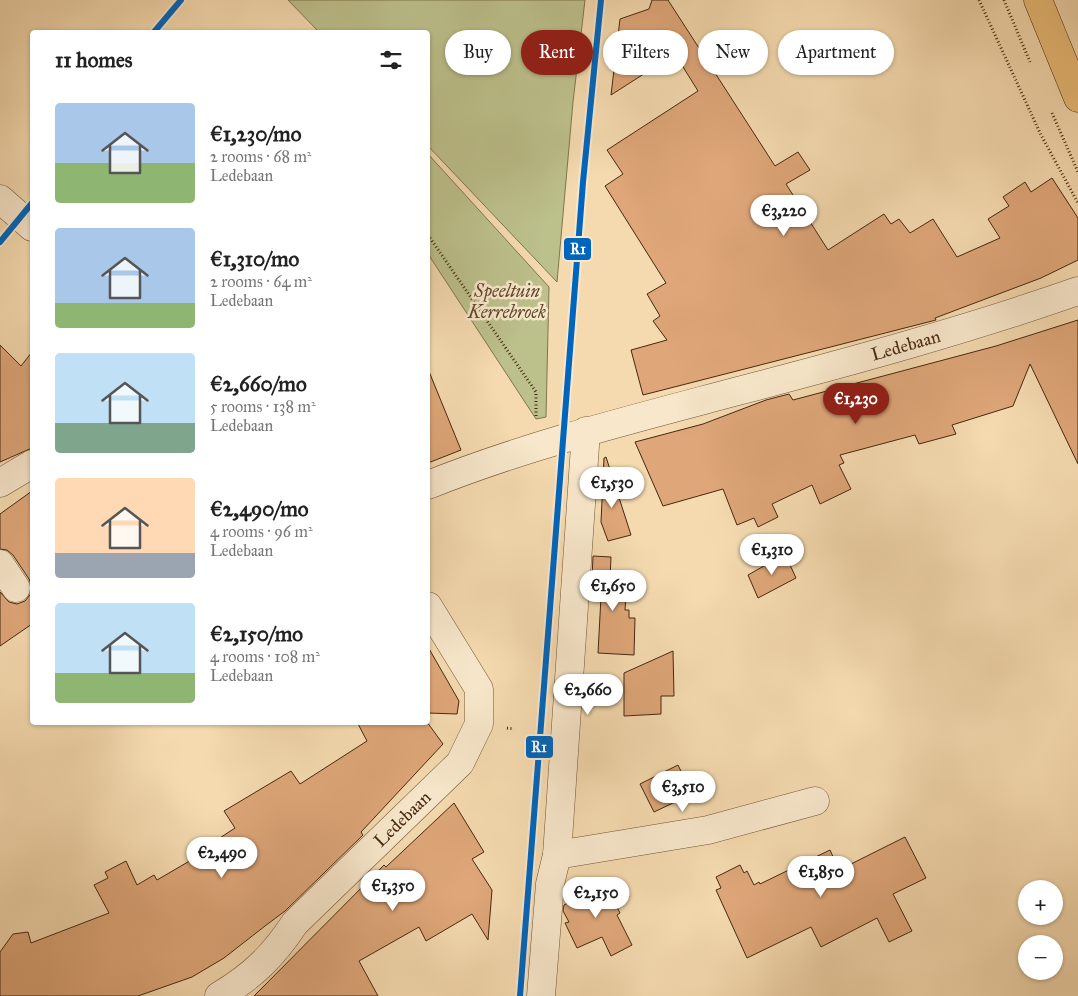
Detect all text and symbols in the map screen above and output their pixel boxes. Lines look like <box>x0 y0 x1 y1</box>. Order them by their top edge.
chip: Buy <box>445 30 511 75</box>
chip: Rent <box>521 30 593 75</box>
chip: Filters <box>603 30 688 75</box>
chip: New <box>698 30 768 75</box>
chip: Apartment <box>778 30 894 75</box>
icon: filters <box>377 46 405 74</box>
text: 11 homes <box>55 47 132 73</box>
text: €1,230/mo <box>210 121 301 147</box>
icon: home <box>95 123 155 183</box>
text: 2 rooms · 68 m² <box>210 147 311 166</box>
text: Ledebaan <box>210 166 273 185</box>
pin: €3,220 <box>743 194 825 237</box>
text: €3,220 <box>761 201 807 220</box>
line badge: R1 <box>563 237 592 261</box>
text: R1 <box>570 241 586 258</box>
text: €1,310/mo <box>210 246 299 272</box>
icon: home <box>95 248 155 308</box>
text: 2 rooms · 64 m² <box>210 272 312 291</box>
park label: Speeltuin Kerrebroek <box>467 280 546 323</box>
text: Ledebaan <box>210 291 273 310</box>
street label: Ledebaan <box>869 325 943 366</box>
text: €2,660/mo <box>210 371 307 397</box>
icon: home <box>95 373 155 433</box>
pin: €1,230 <box>815 382 897 425</box>
text: €1,230 <box>834 389 878 408</box>
text: 5 rooms · 138 m² <box>210 397 316 416</box>
text: Ledebaan <box>210 416 273 435</box>
pin: €1,530 <box>571 466 653 509</box>
text: €1,530 <box>590 473 634 492</box>
text: €2,490/mo <box>210 496 309 522</box>
icon: home <box>95 498 155 558</box>
text: 4 rooms · 96 m² <box>210 522 313 541</box>
pin: €1,310 <box>731 534 813 576</box>
text: €1,310 <box>751 540 793 559</box>
text: Ledebaan <box>210 541 273 560</box>
pin: €1,650 <box>572 570 654 612</box>
text: €1,650 <box>590 576 636 595</box>
text: €2,150/mo <box>210 621 303 647</box>
icon: home <box>95 623 155 683</box>
text: 4 rooms · 108 m² <box>210 647 320 666</box>
text: Ledebaan <box>210 666 273 685</box>
pin: €2,660 <box>547 674 629 716</box>
text: €2,660 <box>564 680 612 699</box>
line badge: R1 <box>525 735 554 759</box>
text: R1 <box>531 739 547 756</box>
pin: €3,510 <box>642 770 724 813</box>
text: €3,510 <box>662 777 704 796</box>
street label: Ledebaan <box>369 786 436 852</box>
pin: €2,490 <box>181 836 263 879</box>
text: €2,490 <box>197 843 247 862</box>
pin: €1,850 <box>780 856 862 898</box>
text: €1,850 <box>798 862 844 881</box>
pin: €1,350 <box>352 870 434 912</box>
text: €1,350 <box>371 876 415 895</box>
pin: €2,150 <box>555 876 637 919</box>
map controls <box>1018 880 1063 980</box>
button: + <box>1018 880 1063 925</box>
text: €2,150 <box>573 883 619 902</box>
button: − <box>1018 935 1063 980</box>

